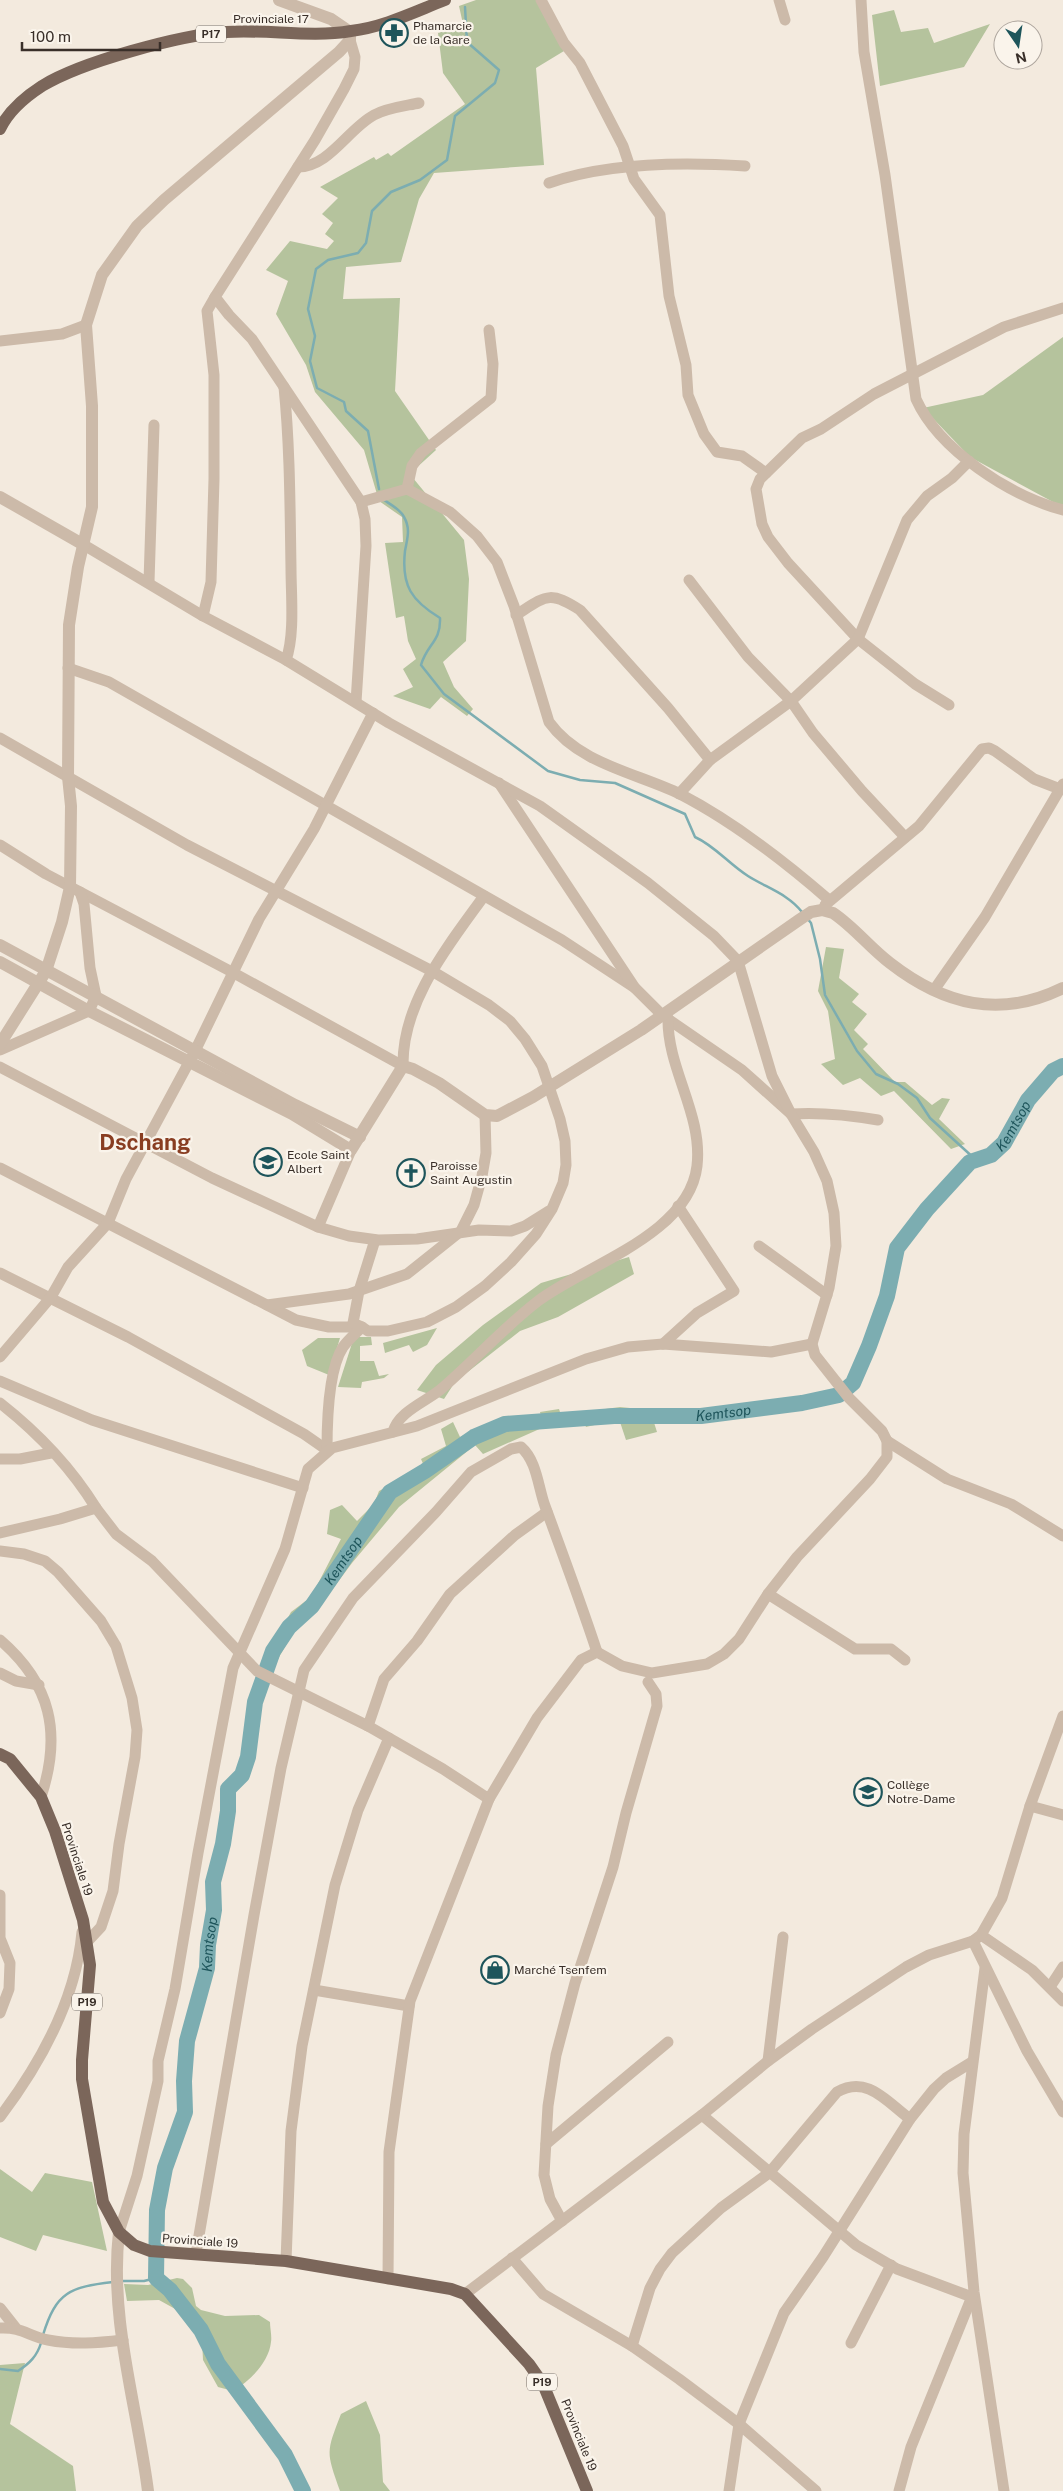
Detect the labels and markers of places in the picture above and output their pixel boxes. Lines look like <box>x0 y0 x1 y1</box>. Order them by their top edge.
pharmacy icon: Phamarcie de la Gare <box>379 18 409 48</box>
place label: Phamarcie de la Gare <box>413 19 472 47</box>
school or university icon: Ecole Saint Albert <box>253 1147 283 1177</box>
place label: Ecole Saint Albert <box>287 1148 350 1176</box>
church icon: Paroisse Saint Augustin <box>396 1158 426 1188</box>
place label: Paroisse Saint Augustin <box>430 1159 512 1187</box>
school or university icon: Collège Notre-Dame <box>853 1777 883 1807</box>
place label: Collège Notre-Dame <box>887 1778 956 1806</box>
shop icon: Marché Tsenfem <box>480 1955 510 1985</box>
place label: Marché Tsenfem <box>514 1963 607 1977</box>

